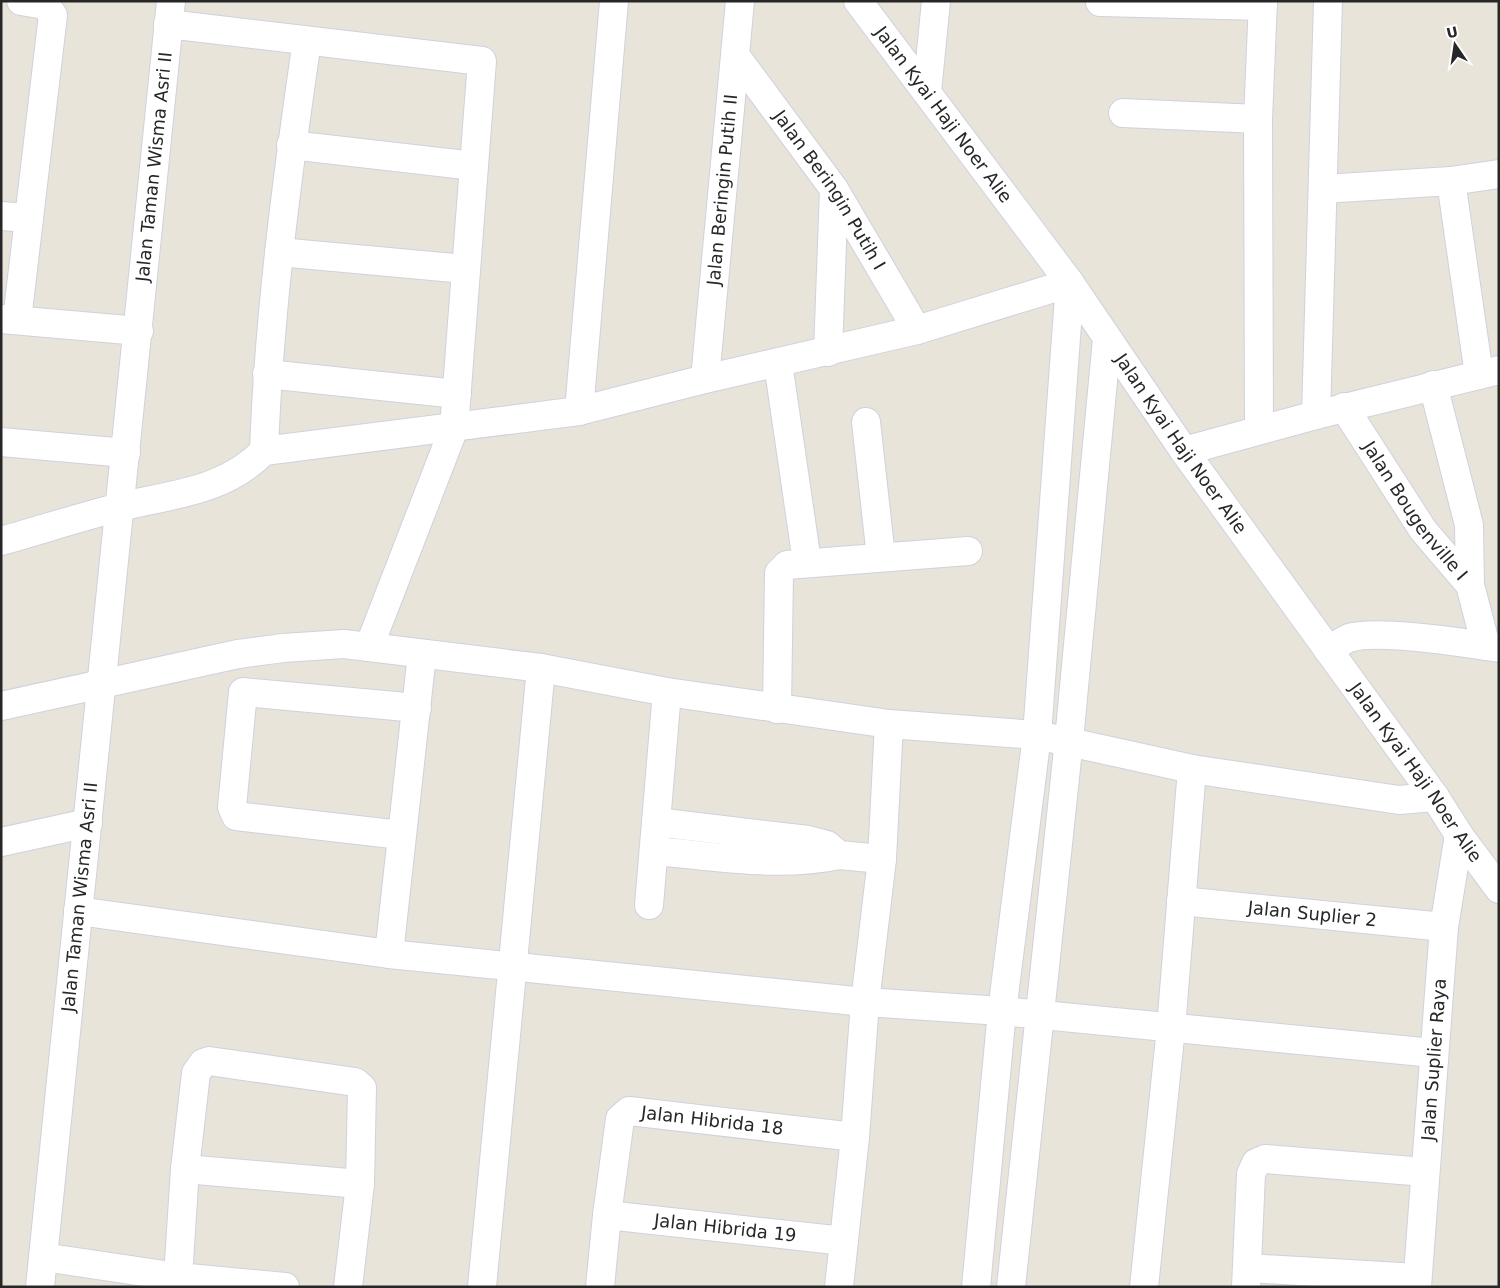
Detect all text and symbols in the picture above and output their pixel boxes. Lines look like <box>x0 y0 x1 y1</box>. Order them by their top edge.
north arrow <box>1430 20 1480 70</box>
street label: Jalan Kyai Haji Noer Alie <box>870 21 1017 206</box>
text: U <box>1445 23 1459 41</box>
street label: Jalan Taman Wisma Asri II <box>131 51 176 284</box>
street label: Jalan Beringin Putih II <box>703 93 741 287</box>
street label: Jalan Beringin Putih I <box>769 105 890 273</box>
street label: Jalan Kyai Haji Noer Alie <box>1110 349 1251 538</box>
street label: Jalan Bougenville I <box>1358 436 1472 584</box>
street label: Jalan Kyai Haji Noer Alie <box>1345 677 1486 866</box>
street label: Jalan Taman Wisma Asri II <box>57 781 101 1014</box>
street label: Jalan Suplier 2 <box>1246 897 1378 930</box>
street label: Jalan Suplier Raya <box>1417 978 1450 1143</box>
street label: Jalan Hibrida 18 <box>639 1101 785 1139</box>
street label: Jalan Hibrida 19 <box>652 1209 798 1246</box>

